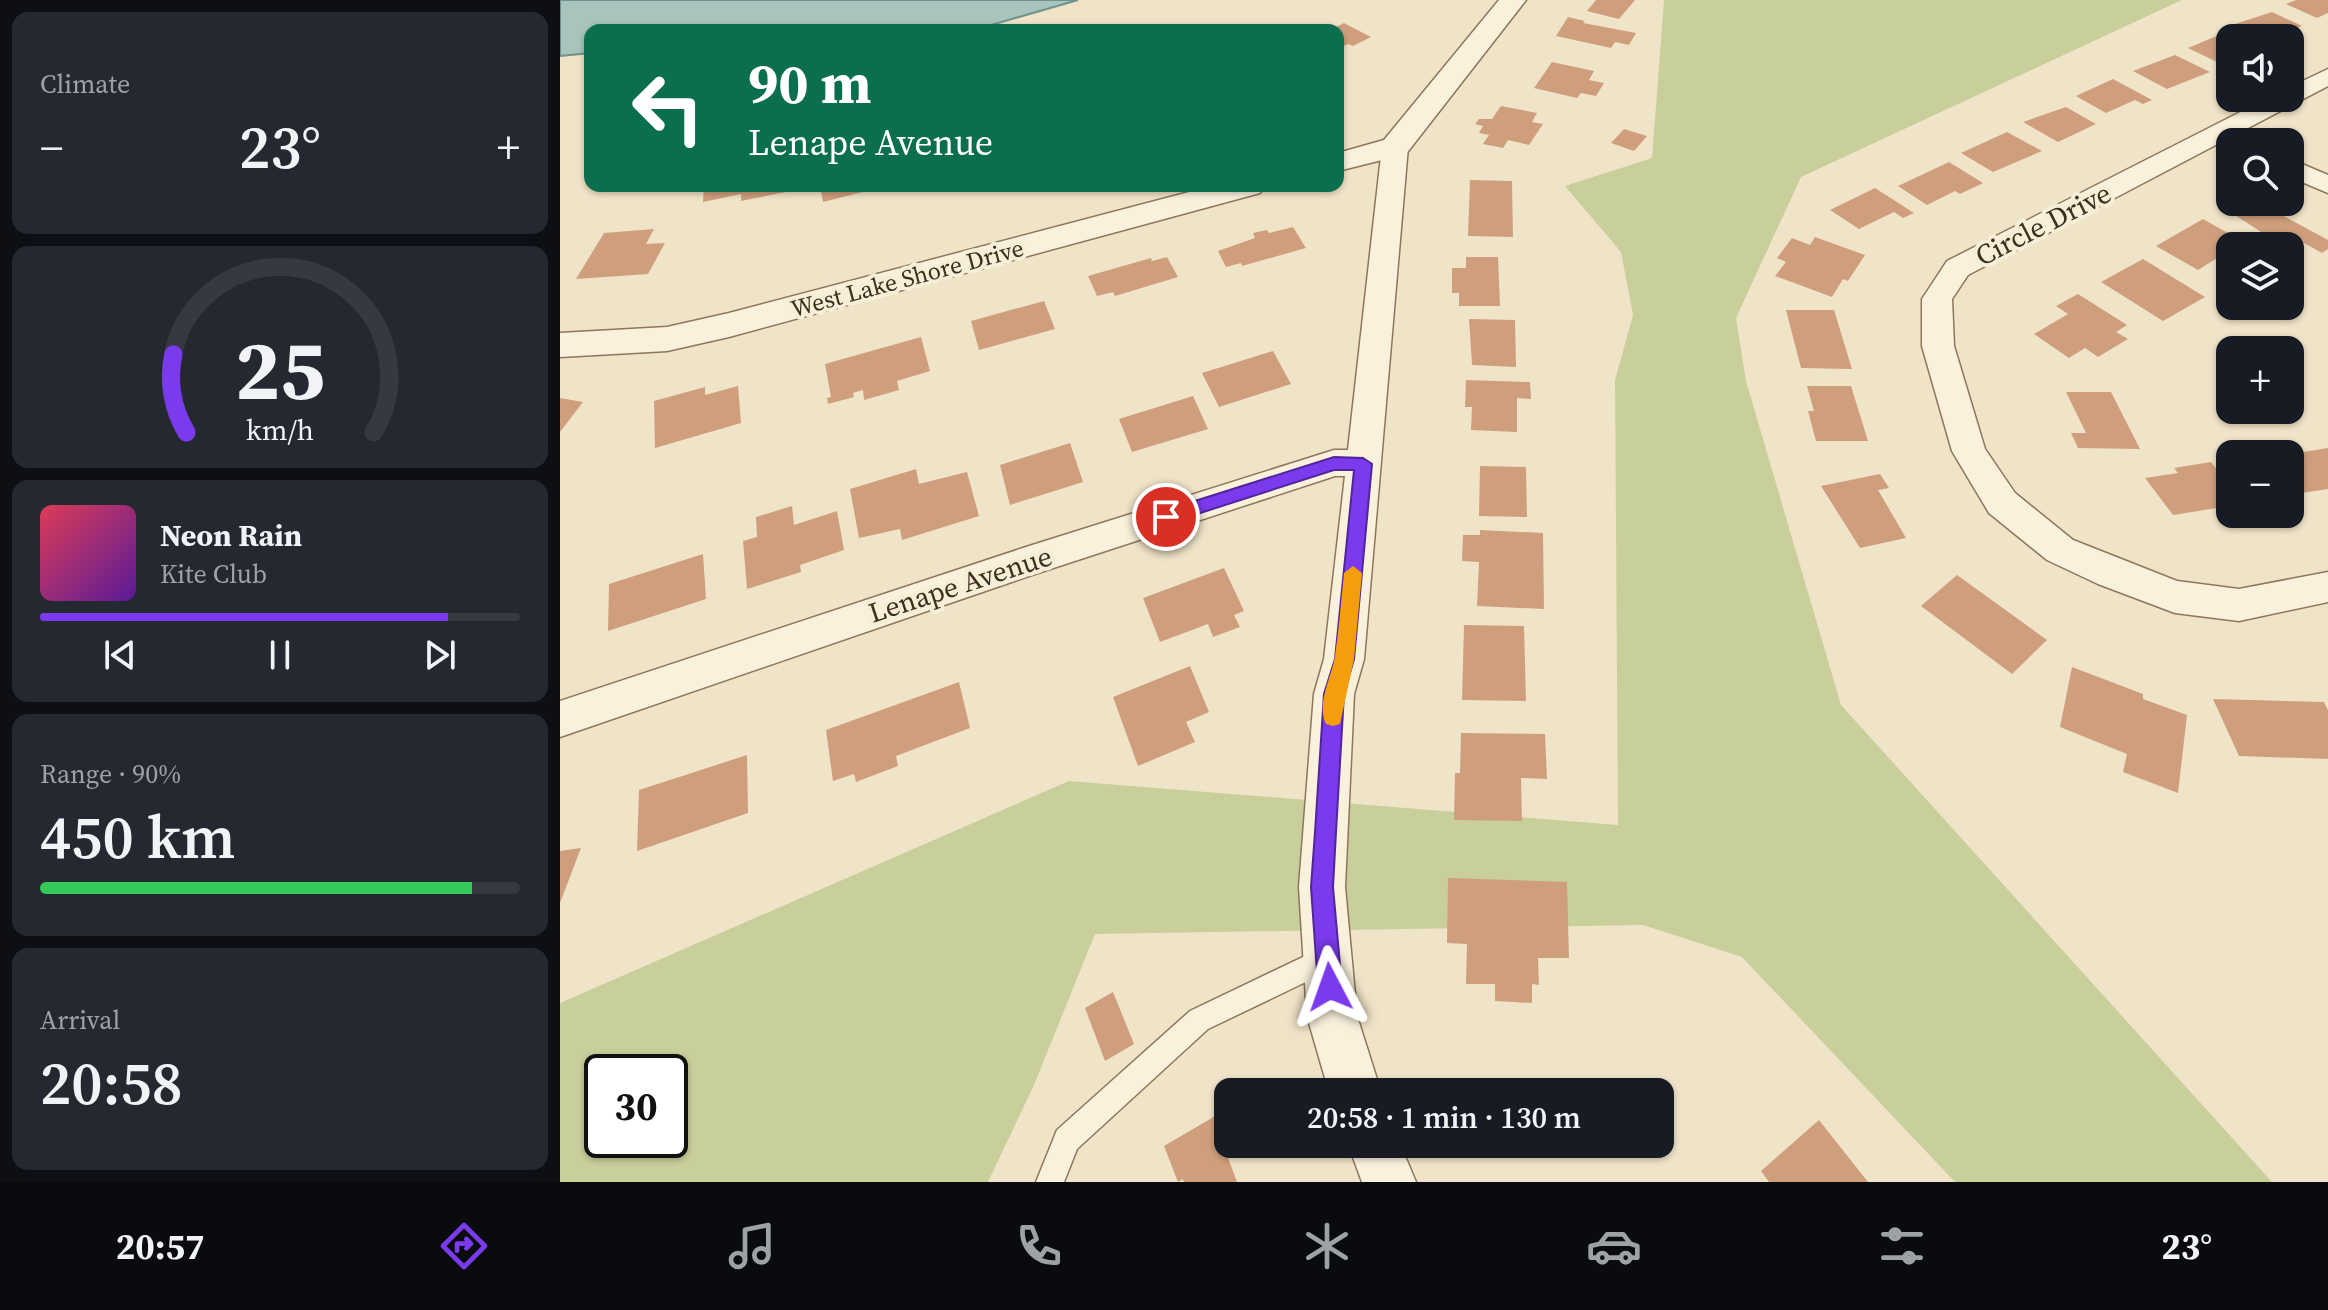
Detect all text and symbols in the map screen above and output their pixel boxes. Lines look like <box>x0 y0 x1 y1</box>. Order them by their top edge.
map controls <box>2216 24 2304 528</box>
button: sound <box>2216 24 2304 112</box>
text: 90 m <box>748 45 871 122</box>
icon: left <box>616 56 720 160</box>
text: Climate <box>40 66 130 102</box>
text: 23° <box>239 106 321 188</box>
text: − <box>40 117 63 178</box>
text: + <box>497 117 520 178</box>
text: Lenape Avenue <box>748 118 993 167</box>
button: search <box>2216 128 2304 216</box>
street label: Circle Drive <box>1969 174 2117 274</box>
street label: West Lake Shore Drive <box>787 231 1027 325</box>
button: layers <box>2216 232 2304 320</box>
text: 25 <box>235 313 325 427</box>
button: + <box>2216 336 2304 424</box>
text: km/h <box>246 410 314 450</box>
button: − <box>2216 440 2304 528</box>
pin <box>1132 483 1200 551</box>
icon: arrive <box>1144 495 1188 539</box>
text: Neon Rain <box>160 515 302 556</box>
street label: Lenape Avenue <box>863 536 1057 632</box>
text: Kite Club <box>160 556 267 592</box>
icon: previous <box>98 633 142 677</box>
icon: pause <box>258 633 302 677</box>
icon: next <box>418 633 462 677</box>
text: Range · 90% <box>40 756 181 792</box>
text: 450 km <box>40 796 236 878</box>
position arrow <box>1288 945 1372 1029</box>
text: Arrival <box>40 1002 120 1038</box>
text: 20:58 <box>40 1042 183 1124</box>
speed limit sign: 30 <box>584 1054 688 1158</box>
text: 20:58 · 1 min · 130 m <box>1307 1097 1581 1138</box>
icon: directions <box>436 1218 492 1274</box>
icon: music <box>724 1218 780 1274</box>
icon: phone <box>1011 1218 1067 1274</box>
icon: climate <box>1299 1218 1355 1274</box>
icon: car <box>1586 1218 1642 1274</box>
icon: filters <box>1874 1218 1930 1274</box>
text: 20:57 <box>116 1222 205 1271</box>
text: 23° <box>2161 1222 2212 1271</box>

